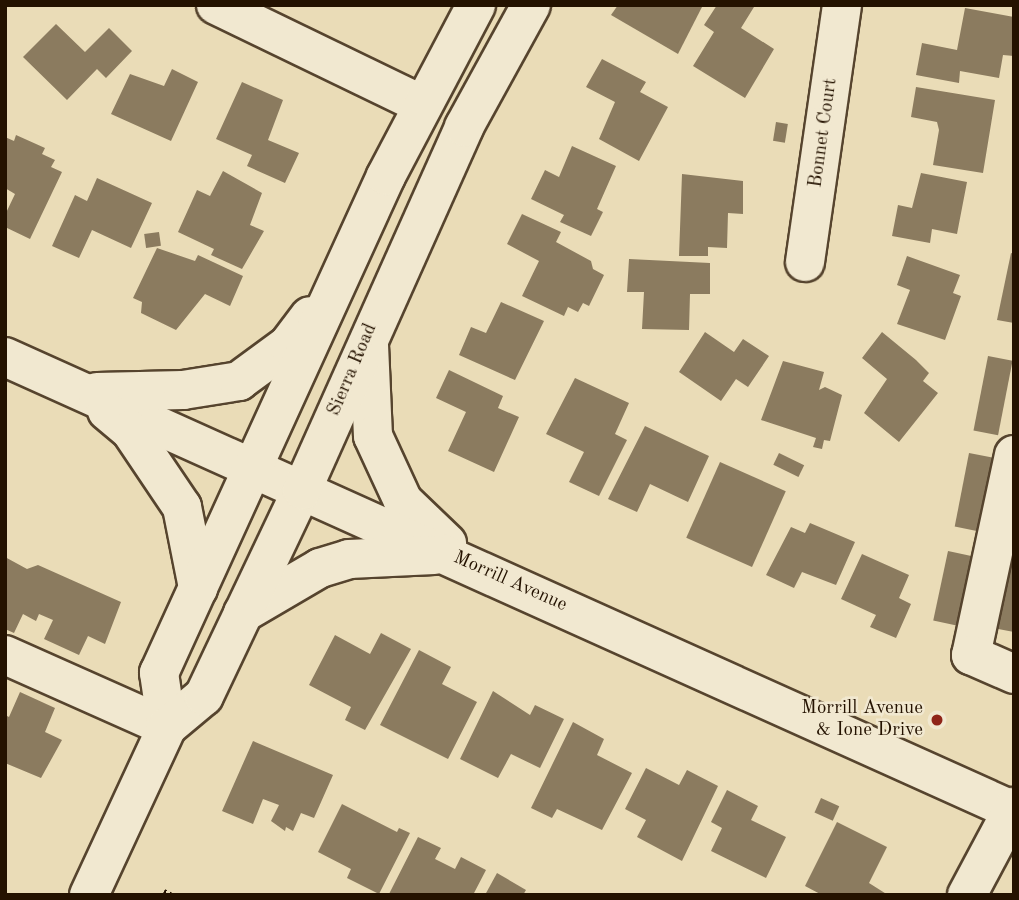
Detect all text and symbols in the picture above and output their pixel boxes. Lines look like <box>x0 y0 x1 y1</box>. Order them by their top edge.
street label: Bonnet Court <box>805 77 843 189</box>
street label: Sierra Road <box>323 320 383 420</box>
street label: Morrill Avenue <box>450 547 570 617</box>
place label: Morrill Avenue & Ione Drive <box>801 698 923 742</box>
marker: Morrill Avenue & Ione Drive <box>929 712 945 728</box>

